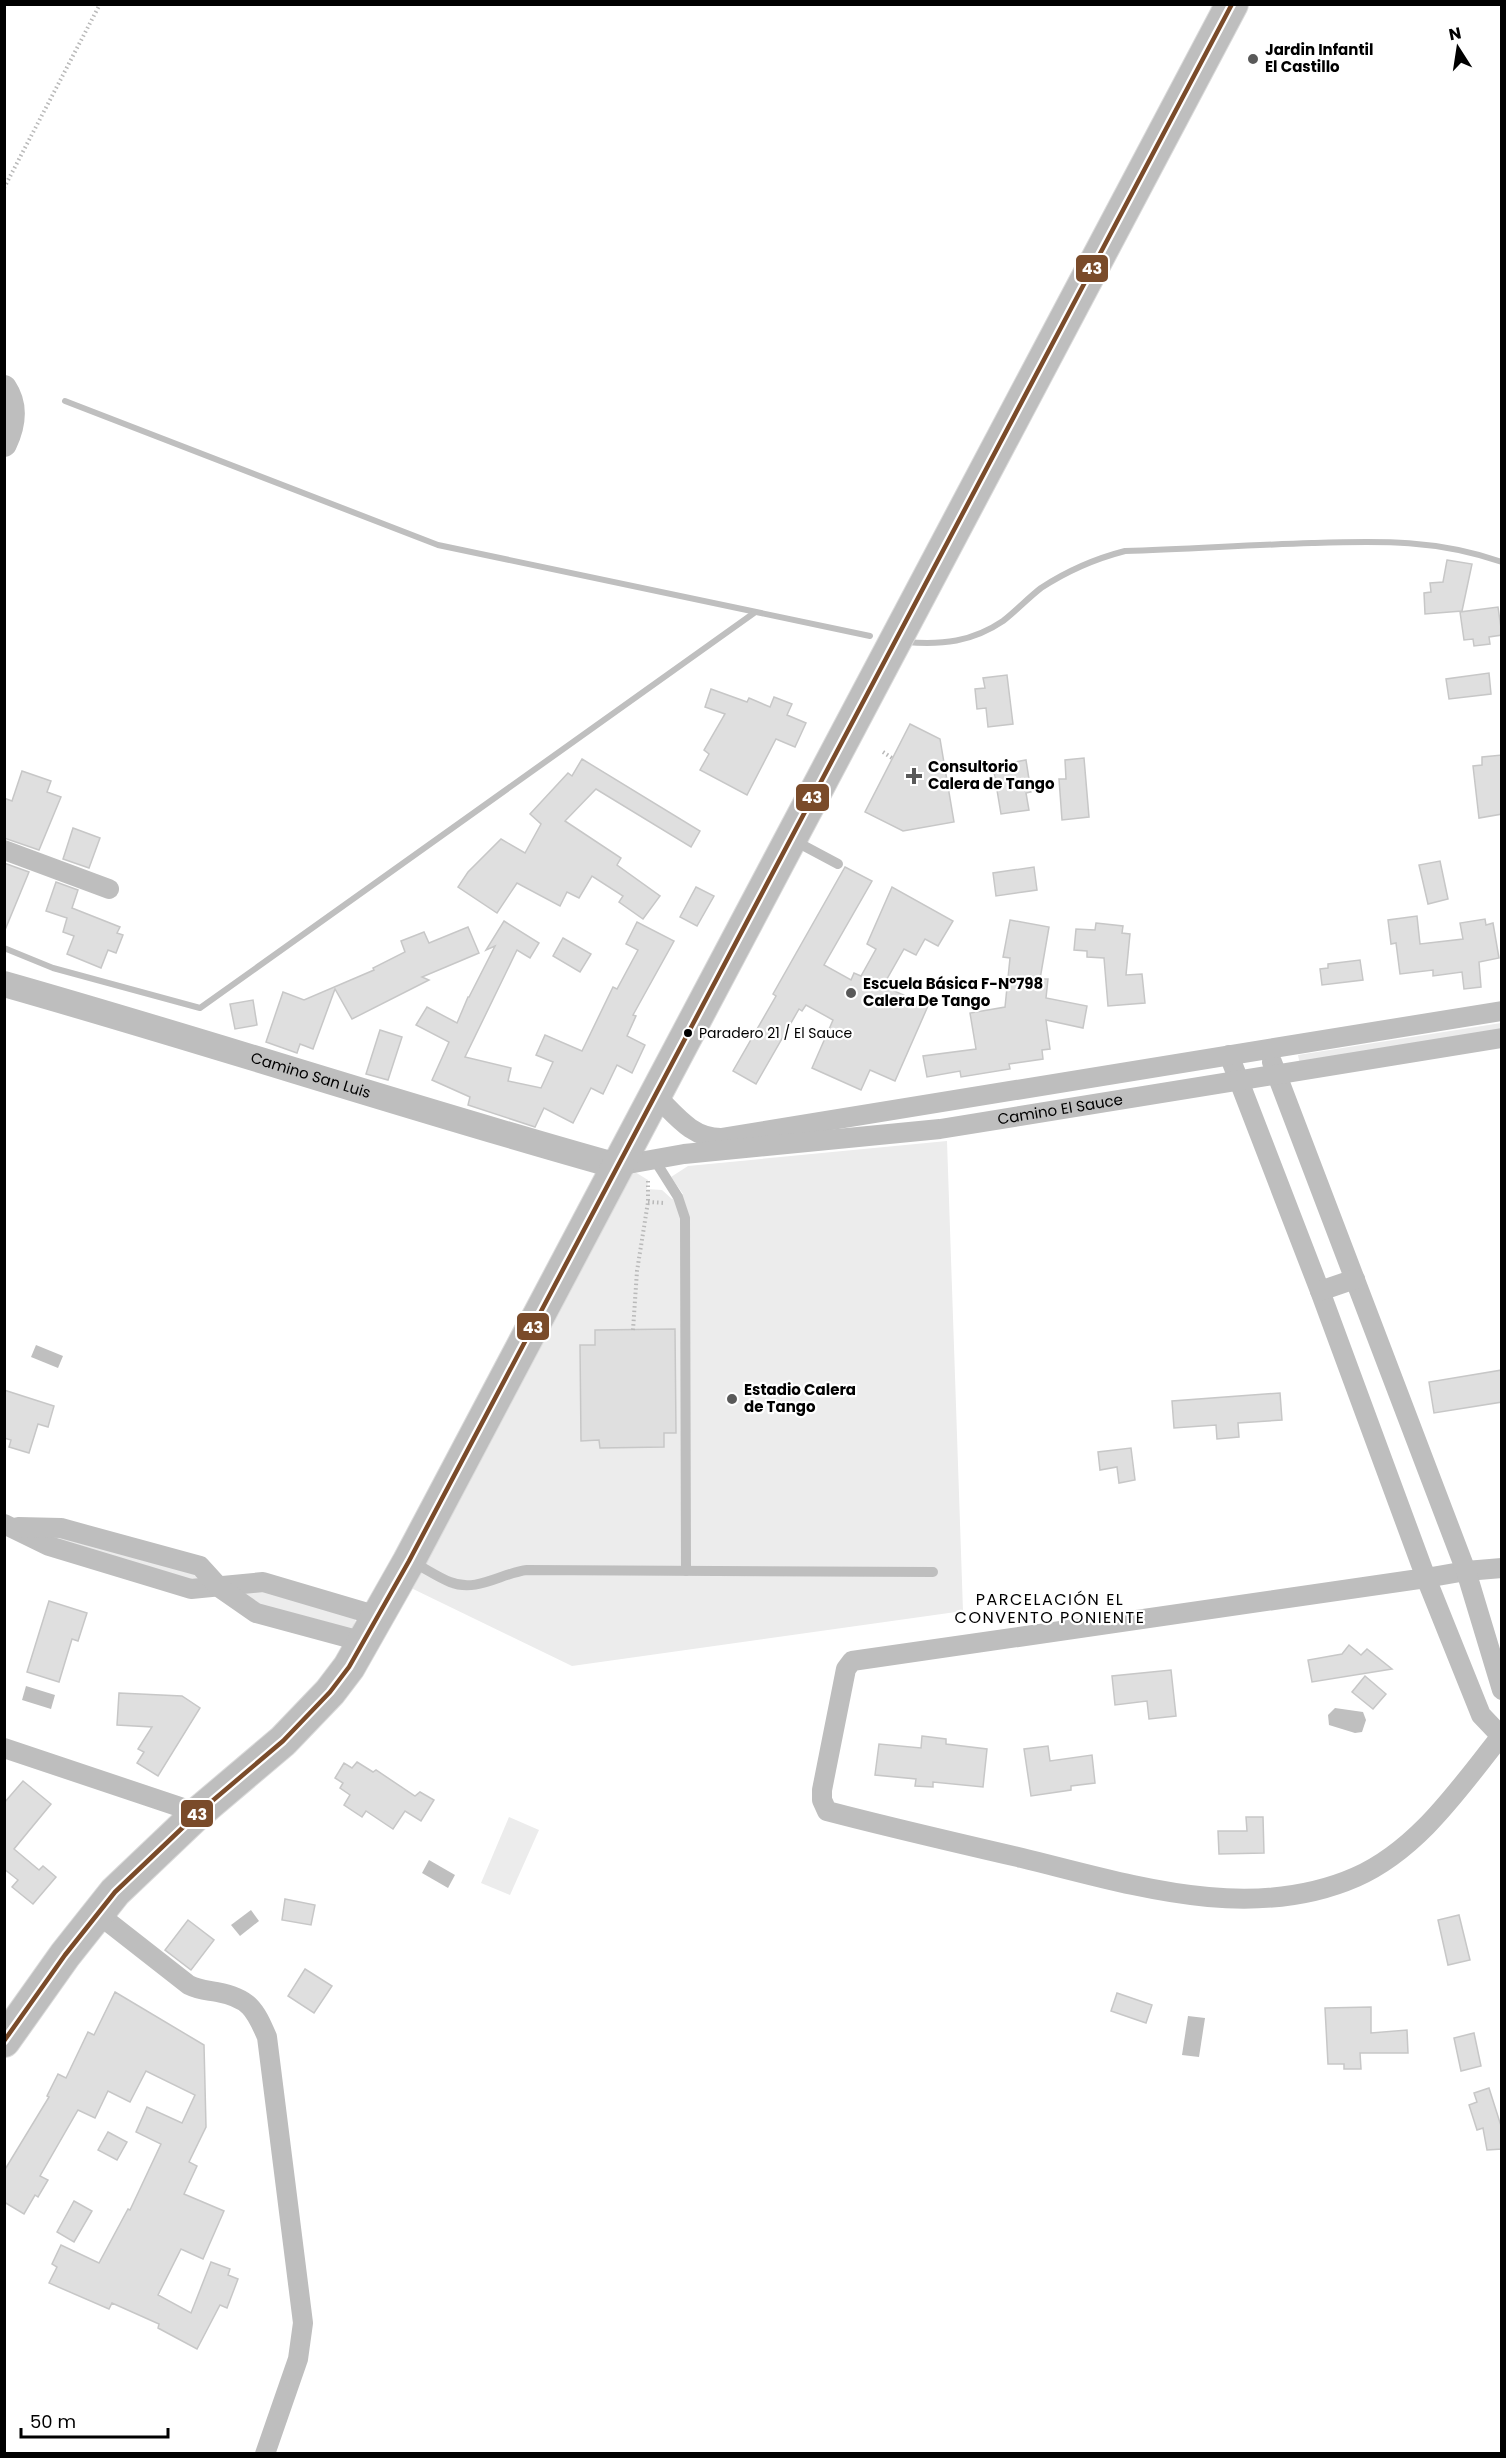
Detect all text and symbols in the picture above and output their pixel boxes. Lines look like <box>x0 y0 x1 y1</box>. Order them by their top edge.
north arrow <box>1428 18 1488 78</box>
text: N <box>1447 21 1463 46</box>
place label: Jardin Infantil El Castillo <box>1265 39 1373 77</box>
marker: Jardin Infantil El Castillo <box>1246 52 1260 66</box>
line badge: 43 <box>1075 254 1109 283</box>
text: 43 <box>1082 257 1102 280</box>
place label: Consultorio Calera de Tango <box>928 756 1055 794</box>
marker: Consultorio Calera de Tango <box>905 767 923 785</box>
line badge: 43 <box>795 783 830 812</box>
text: 43 <box>802 786 822 809</box>
place label: Escuela Básica F-N°798 Calera De Tango <box>863 973 1043 1011</box>
marker: Escuela Básica F-N°798 Calera De Tango <box>844 986 858 1000</box>
place label: Paradero 21 / El Sauce <box>699 1023 852 1043</box>
marker: Paradero 21 / El Sauce <box>682 1027 694 1039</box>
street label: Camino San Luis <box>248 1047 373 1103</box>
street label: Camino El Sauce <box>996 1089 1124 1130</box>
line badge: 43 <box>516 1312 550 1341</box>
text: 43 <box>523 1316 543 1339</box>
place label: Estadio Calera de Tango <box>744 1379 856 1417</box>
marker: Estadio Calera de Tango <box>725 1392 739 1406</box>
district label: PARCELACIÓN EL CONVENTO PONIENTE <box>955 1588 1145 1629</box>
line badge: 43 <box>180 1799 214 1828</box>
text: 43 <box>187 1803 207 1826</box>
scale bar <box>21 2401 168 2439</box>
text: 50 m <box>30 2409 76 2434</box>

